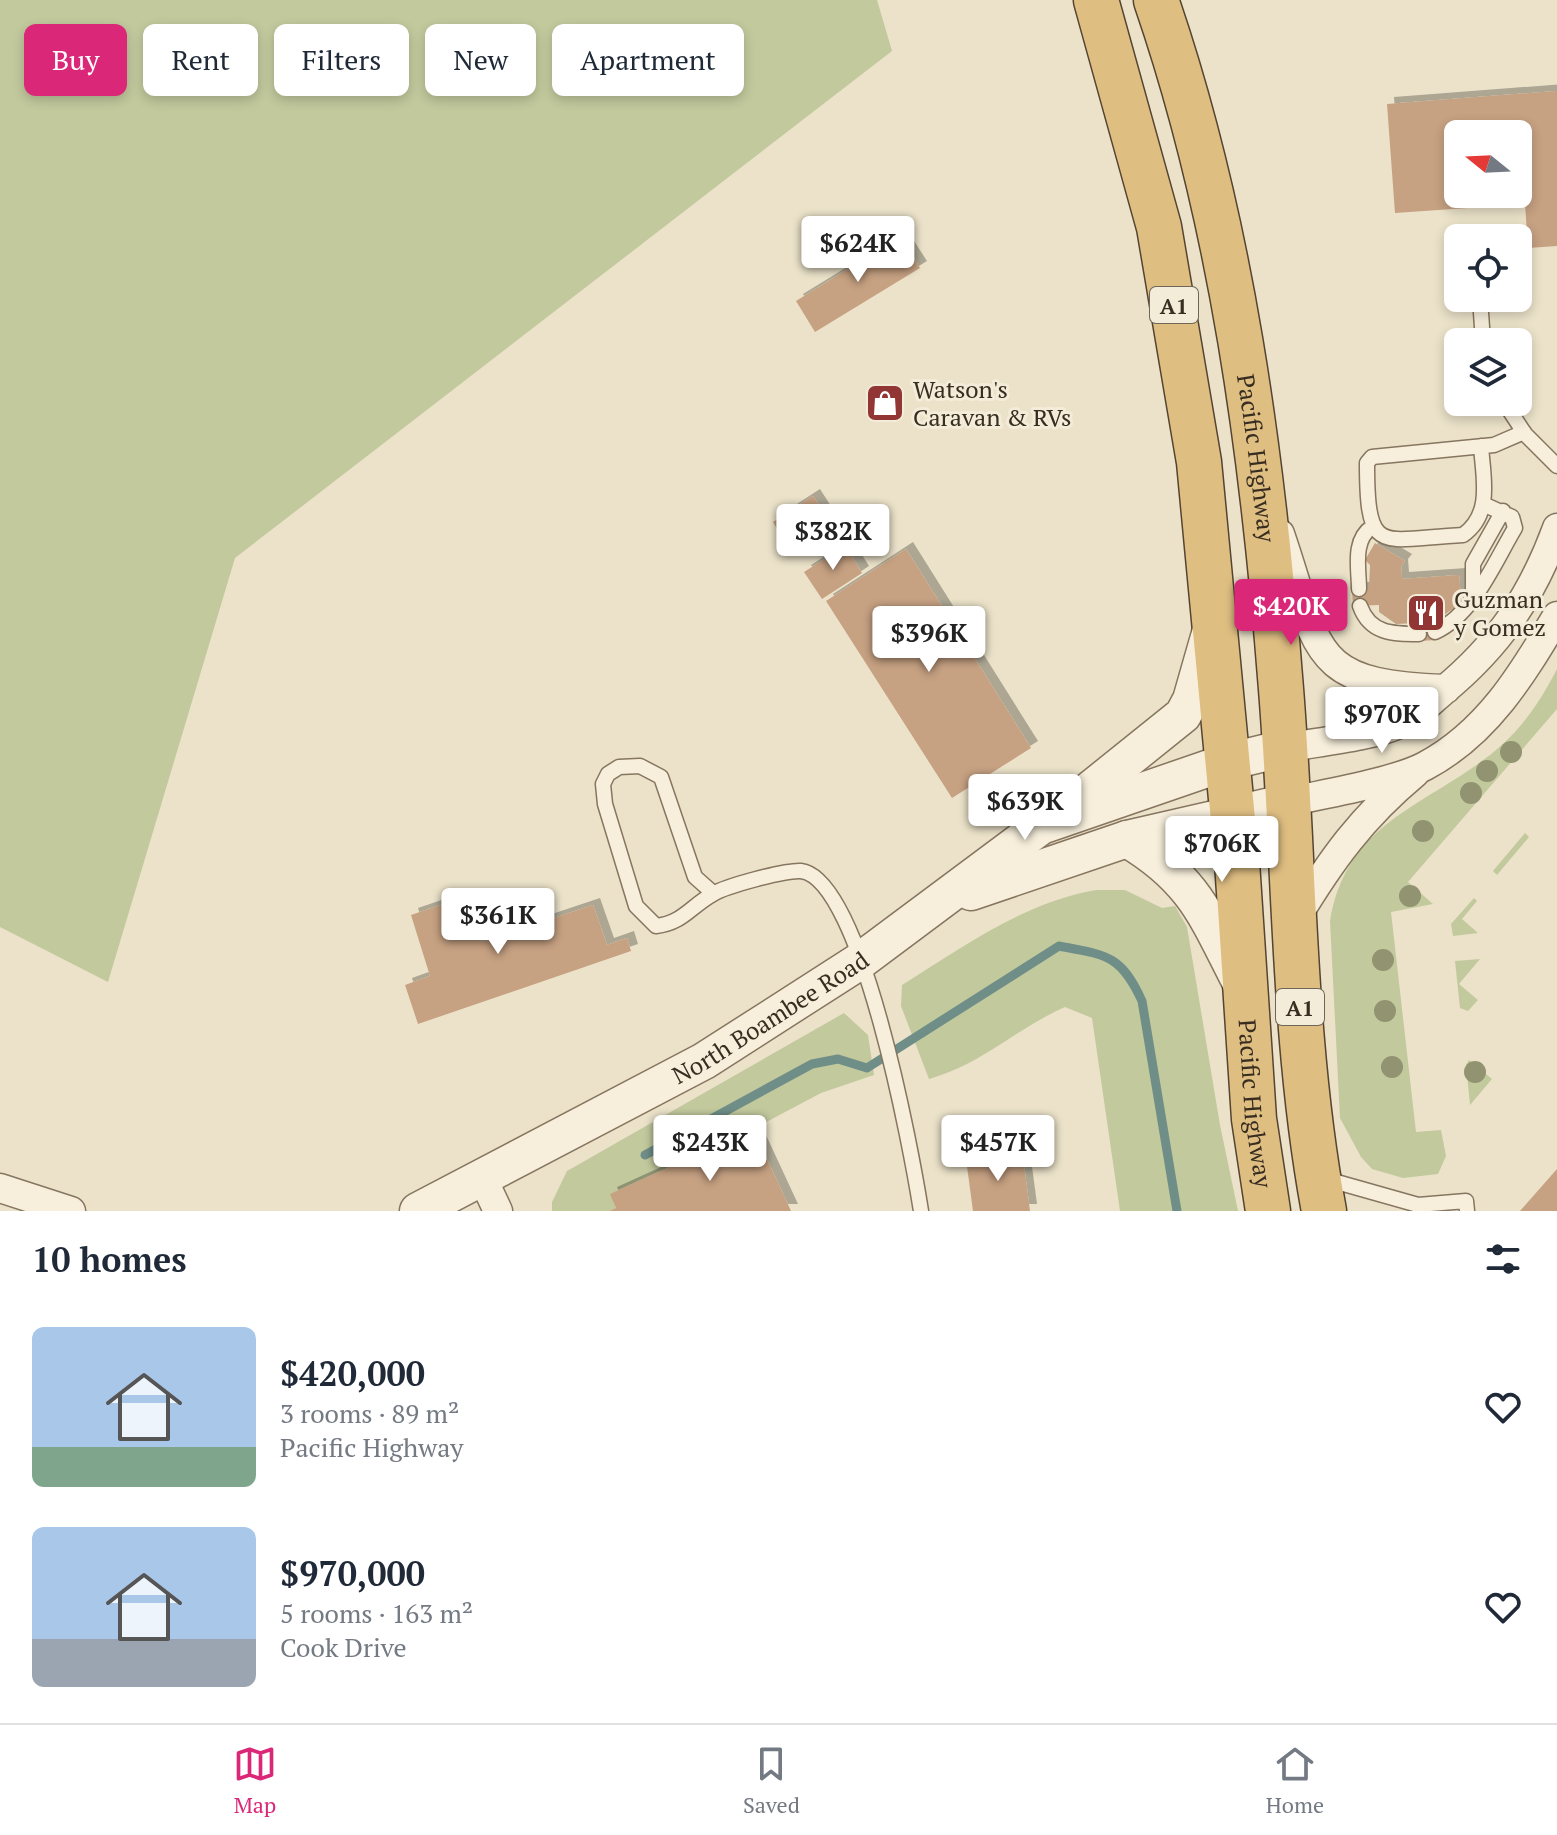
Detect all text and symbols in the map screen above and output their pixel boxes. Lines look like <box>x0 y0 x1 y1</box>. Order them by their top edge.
chip: Buy <box>24 24 127 96</box>
chip: Rent <box>143 24 258 96</box>
chip: Filters <box>274 24 409 96</box>
chip: New <box>425 24 536 96</box>
chip: Apartment <box>552 24 744 96</box>
north arrow <box>1444 120 1532 208</box>
map controls <box>1444 120 1532 416</box>
pin: $624K <box>802 216 914 284</box>
button: locate <box>1444 224 1532 312</box>
text: $624K <box>819 225 897 259</box>
road number: A1 <box>1150 287 1198 323</box>
button: layers <box>1444 328 1532 416</box>
street label: Pacific Highway <box>1230 372 1284 545</box>
place label: Watson's Caravan & RVs <box>913 373 1071 433</box>
shop icon: Watson's Caravan & RVs <box>864 382 906 424</box>
pin: $382K <box>777 504 889 572</box>
text: $382K <box>794 513 872 547</box>
pin: $420K <box>1235 579 1347 647</box>
place label: Guzman y Gomez <box>1453 583 1546 643</box>
text: $420K <box>1252 588 1330 622</box>
restaurant icon: Guzman y Gomez <box>1405 592 1447 634</box>
pin: $396K <box>873 606 985 674</box>
text: $396K <box>890 615 968 649</box>
pin: $970K <box>1326 687 1438 755</box>
text: $970K <box>1343 696 1421 730</box>
pin: $639K <box>969 774 1081 842</box>
text: $639K <box>986 783 1064 817</box>
pin: $706K <box>1166 816 1278 884</box>
text: $706K <box>1183 825 1261 859</box>
pin: $361K <box>442 888 554 956</box>
text: $361K <box>459 897 537 931</box>
street label: North Boambee Road <box>666 944 875 1091</box>
road number: A1 <box>1276 989 1324 1025</box>
street label: Pacific Highway <box>1231 1018 1280 1191</box>
pin: $243K <box>654 1115 766 1183</box>
pin: $457K <box>942 1115 1054 1183</box>
text: $243K <box>671 1124 749 1158</box>
text: $457K <box>959 1124 1037 1158</box>
text: 10 homes <box>32 1237 187 1282</box>
icon: filters <box>1481 1237 1525 1281</box>
text: $420,000 <box>280 1351 425 1396</box>
icon: home <box>96 1359 192 1455</box>
icon: heart <box>1481 1385 1525 1429</box>
text: 3 rooms · 89 m² <box>280 1396 459 1430</box>
text: Pacific Highway <box>280 1430 463 1464</box>
text: $970,000 <box>280 1551 425 1596</box>
icon: home <box>96 1559 192 1655</box>
icon: heart <box>1481 1585 1525 1629</box>
text: 5 rooms · 163 m² <box>280 1596 473 1630</box>
text: Cook Drive <box>280 1630 407 1664</box>
tab: Map <box>233 1742 277 1819</box>
tab: Saved <box>743 1742 800 1819</box>
tab: Home <box>1266 1742 1324 1819</box>

